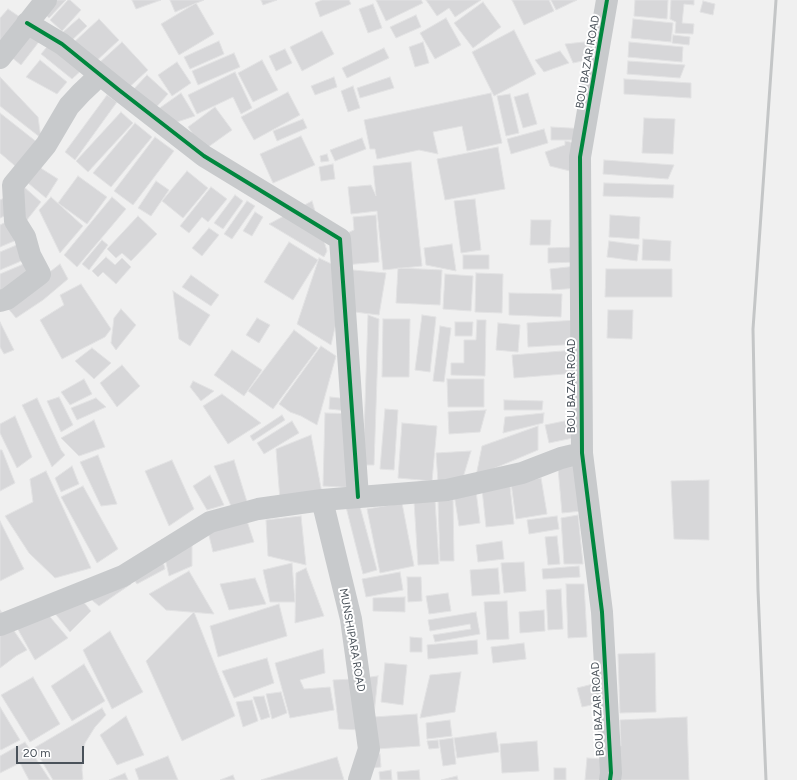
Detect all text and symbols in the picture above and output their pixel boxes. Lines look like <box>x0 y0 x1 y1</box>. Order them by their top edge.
street label: BOU BAZAR ROAD <box>573 14 603 110</box>
street label: BOU BAZAR ROAD <box>565 339 579 433</box>
street label: MUNSHIPARA ROAD <box>336 587 368 693</box>
street label: BOU BAZAR ROAD <box>589 661 607 757</box>
scale bar <box>18 738 86 764</box>
text: 20 m <box>23 746 51 760</box>

